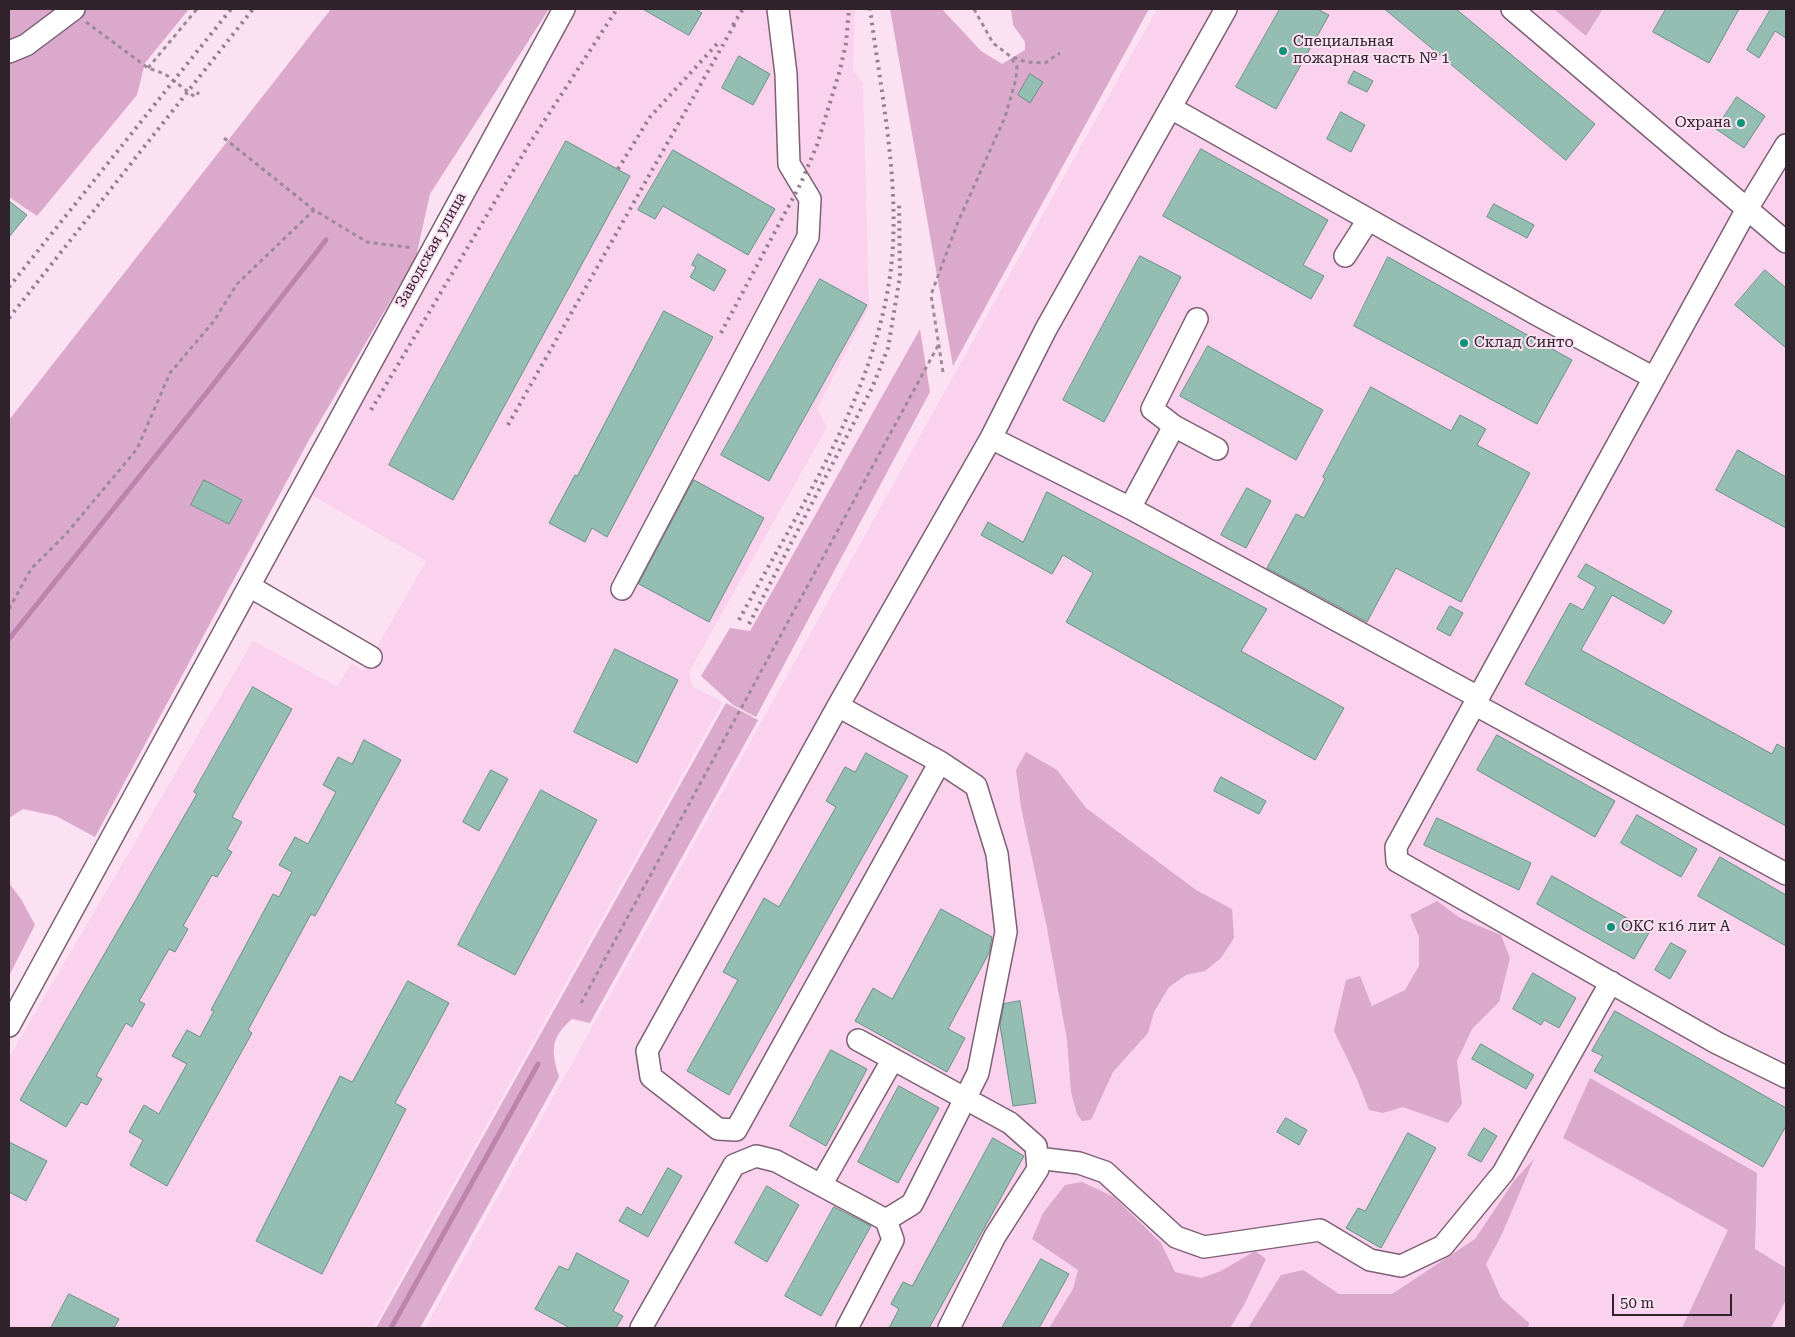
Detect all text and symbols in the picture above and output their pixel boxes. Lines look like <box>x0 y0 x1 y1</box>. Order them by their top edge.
place label: Специальная пожарная часть № 1 <box>1293 33 1450 68</box>
marker: Специальная пожарная часть № 1 <box>1277 45 1289 57</box>
place label: Охрана <box>1675 114 1731 132</box>
marker: Охрана <box>1735 117 1747 129</box>
street label: Заводская улица <box>392 189 470 311</box>
place label: Склад Синто <box>1474 334 1574 352</box>
marker: Склад Синто <box>1458 337 1470 349</box>
place label: ОКС к16 лит А <box>1621 918 1730 936</box>
marker: ОКС к16 лит А <box>1605 921 1617 933</box>
scale bar <box>1615 1284 1735 1316</box>
text: 50 m <box>1620 1294 1654 1312</box>

